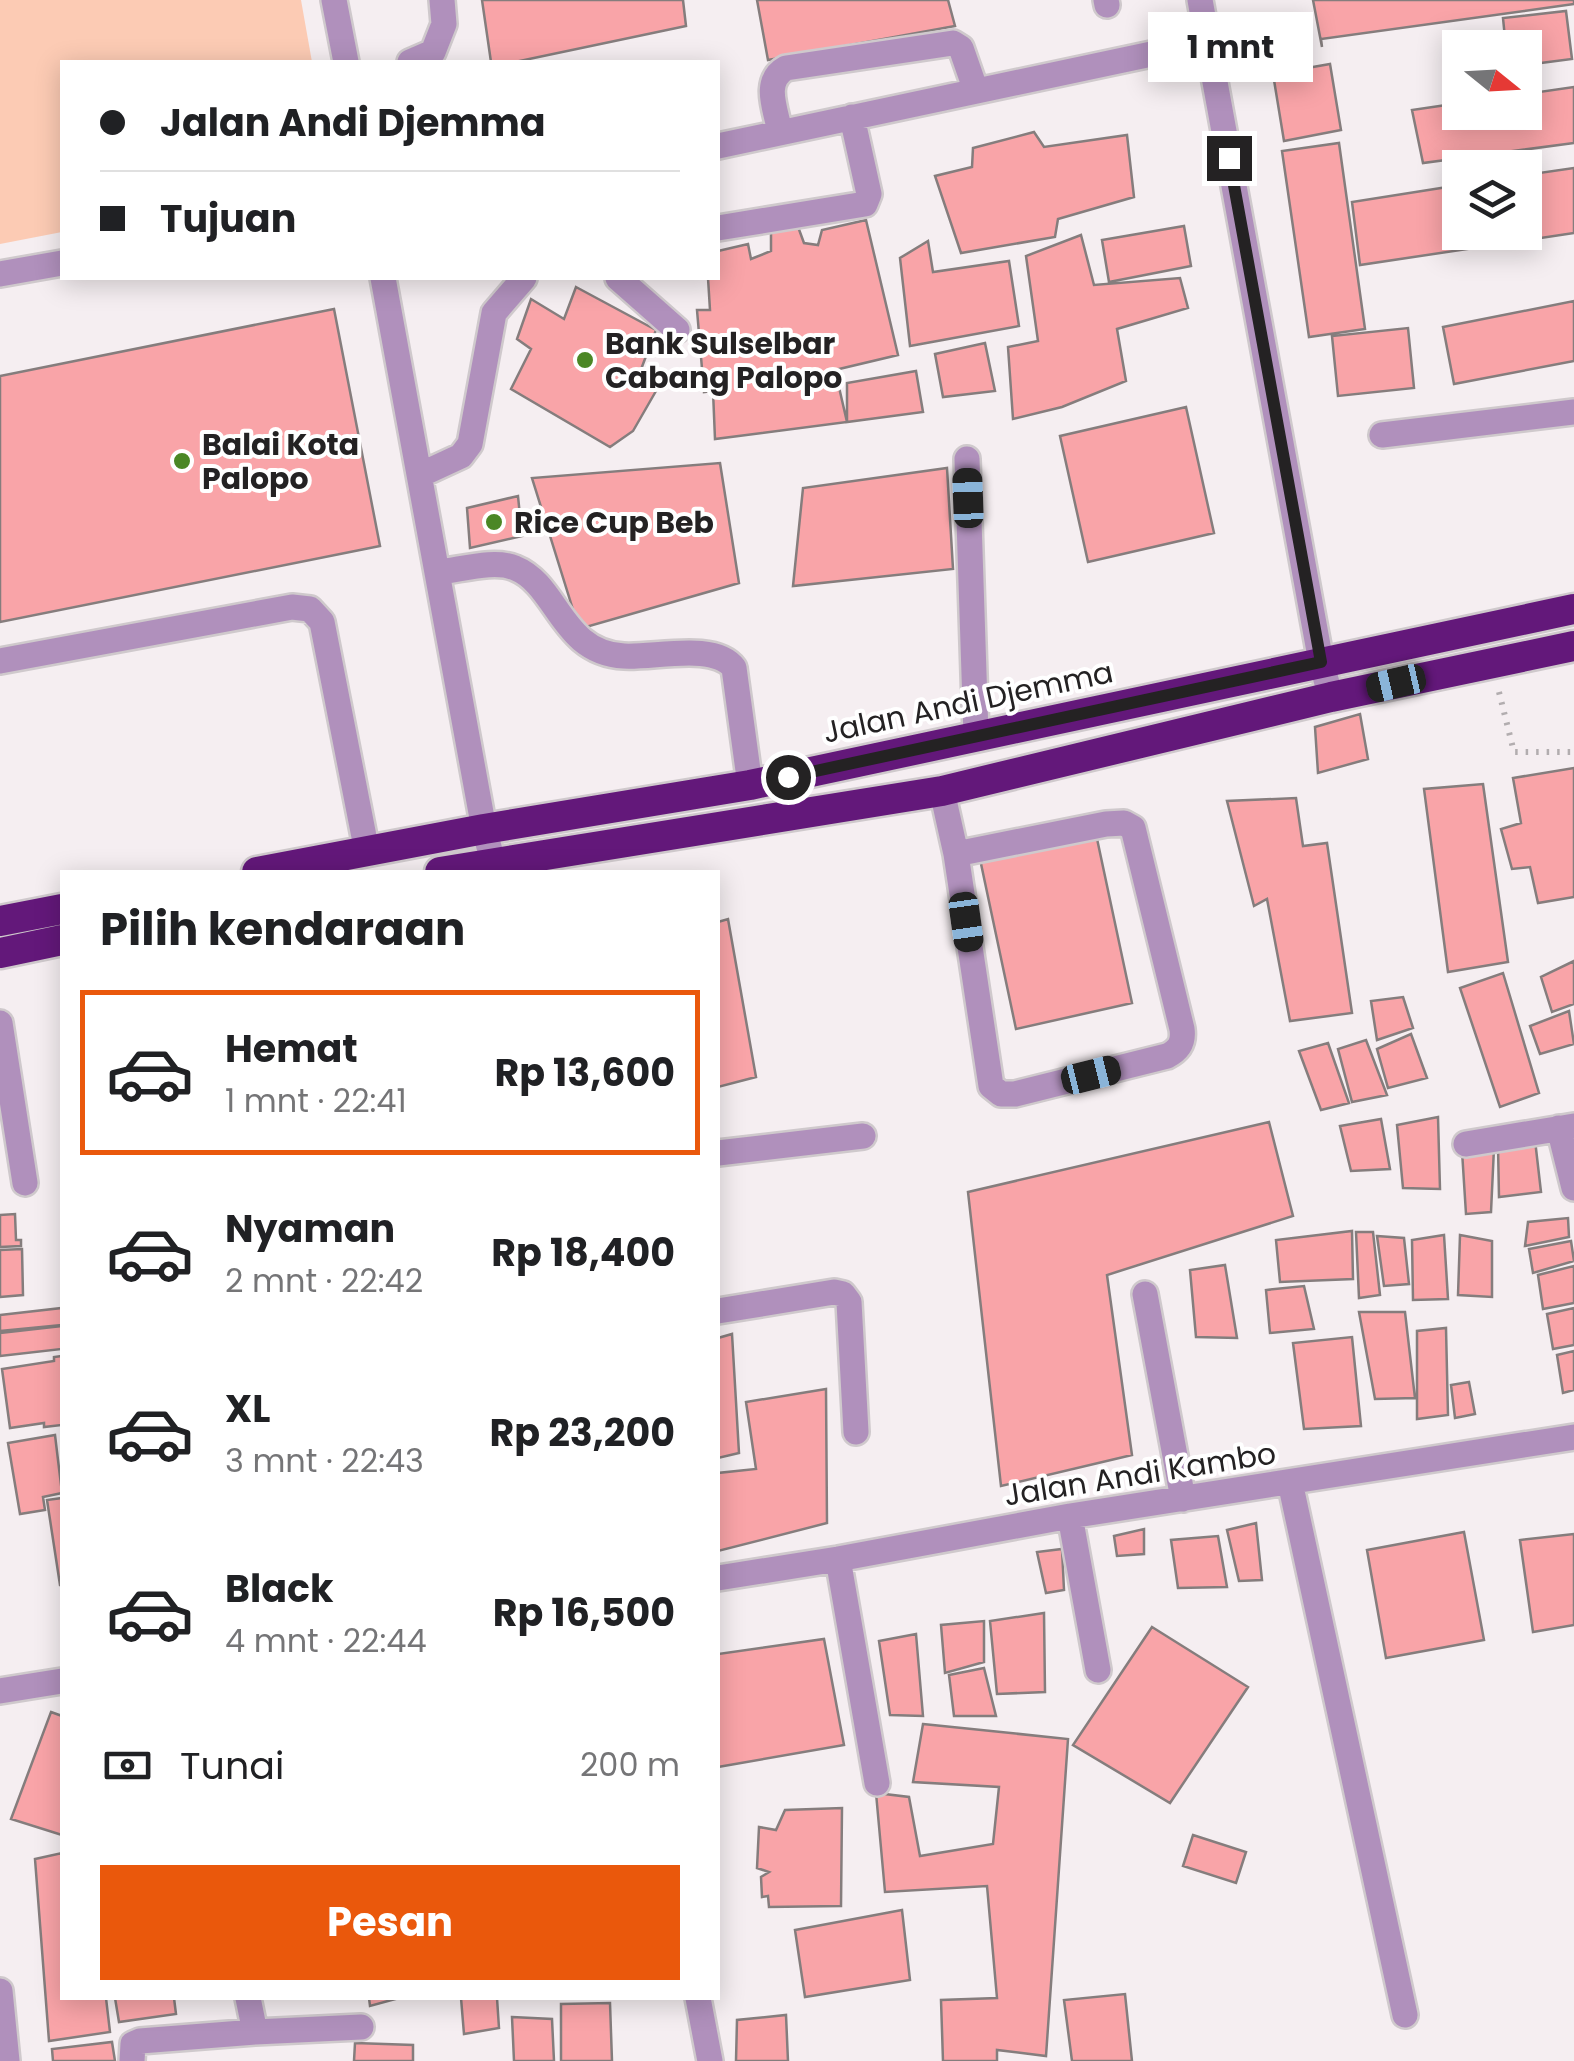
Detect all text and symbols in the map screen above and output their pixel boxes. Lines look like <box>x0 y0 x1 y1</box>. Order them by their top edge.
callout: 1 mnt <box>1146 13 1312 83</box>
text: 1 mnt <box>1187 24 1274 69</box>
north arrow <box>1442 30 1542 130</box>
map controls <box>1442 30 1542 250</box>
text: Jalan Andi Djemma <box>160 96 546 149</box>
route end <box>1207 136 1252 181</box>
button: layers <box>1442 150 1542 250</box>
text: Tujuan <box>160 192 296 245</box>
place label: Bank Sulselbar Cabang Palopo <box>605 322 842 399</box>
marker: Bank Sulselbar Cabang Palopo <box>574 349 596 371</box>
place label: Balai Kota Palopo <box>202 423 359 500</box>
marker: Balai Kota Palopo <box>171 450 193 472</box>
car <box>952 467 984 529</box>
place label: Rice Cup Beb <box>514 501 714 544</box>
marker: Rice Cup Beb <box>483 511 505 533</box>
street label: Jalan Andi Djemma <box>819 650 1117 754</box>
car <box>1363 662 1429 704</box>
route start <box>766 755 811 800</box>
car <box>947 890 985 954</box>
text: Pilih kendaraan <box>100 898 465 961</box>
text: Hemat <box>225 1022 358 1075</box>
icon: car <box>105 1028 195 1118</box>
text: Rp 13,600 <box>494 1046 675 1099</box>
car <box>1058 1053 1124 1097</box>
text: 1 mnt · 22:41 <box>225 1078 407 1123</box>
text: Nyaman <box>225 1202 395 1255</box>
icon: car <box>105 1208 195 1298</box>
text: Rp 18,400 <box>491 1226 675 1279</box>
text: 2 mnt · 22:42 <box>225 1258 423 1303</box>
text: XL <box>225 1382 270 1435</box>
icon: car <box>105 1388 195 1478</box>
text: Rp 23,200 <box>490 1406 675 1459</box>
street label: Jalan Andi Kambo <box>1001 1431 1279 1517</box>
text: 3 mnt · 22:43 <box>225 1438 424 1483</box>
text: Black <box>225 1562 334 1615</box>
icon: car <box>105 1568 195 1658</box>
text: Rp 16,500 <box>493 1586 675 1639</box>
text: 4 mnt · 22:44 <box>225 1618 427 1663</box>
icon: cash <box>100 1738 155 1793</box>
text: Tunai <box>180 1739 284 1792</box>
text: 200 m <box>580 1742 680 1787</box>
button: Pesan <box>100 1865 680 1980</box>

